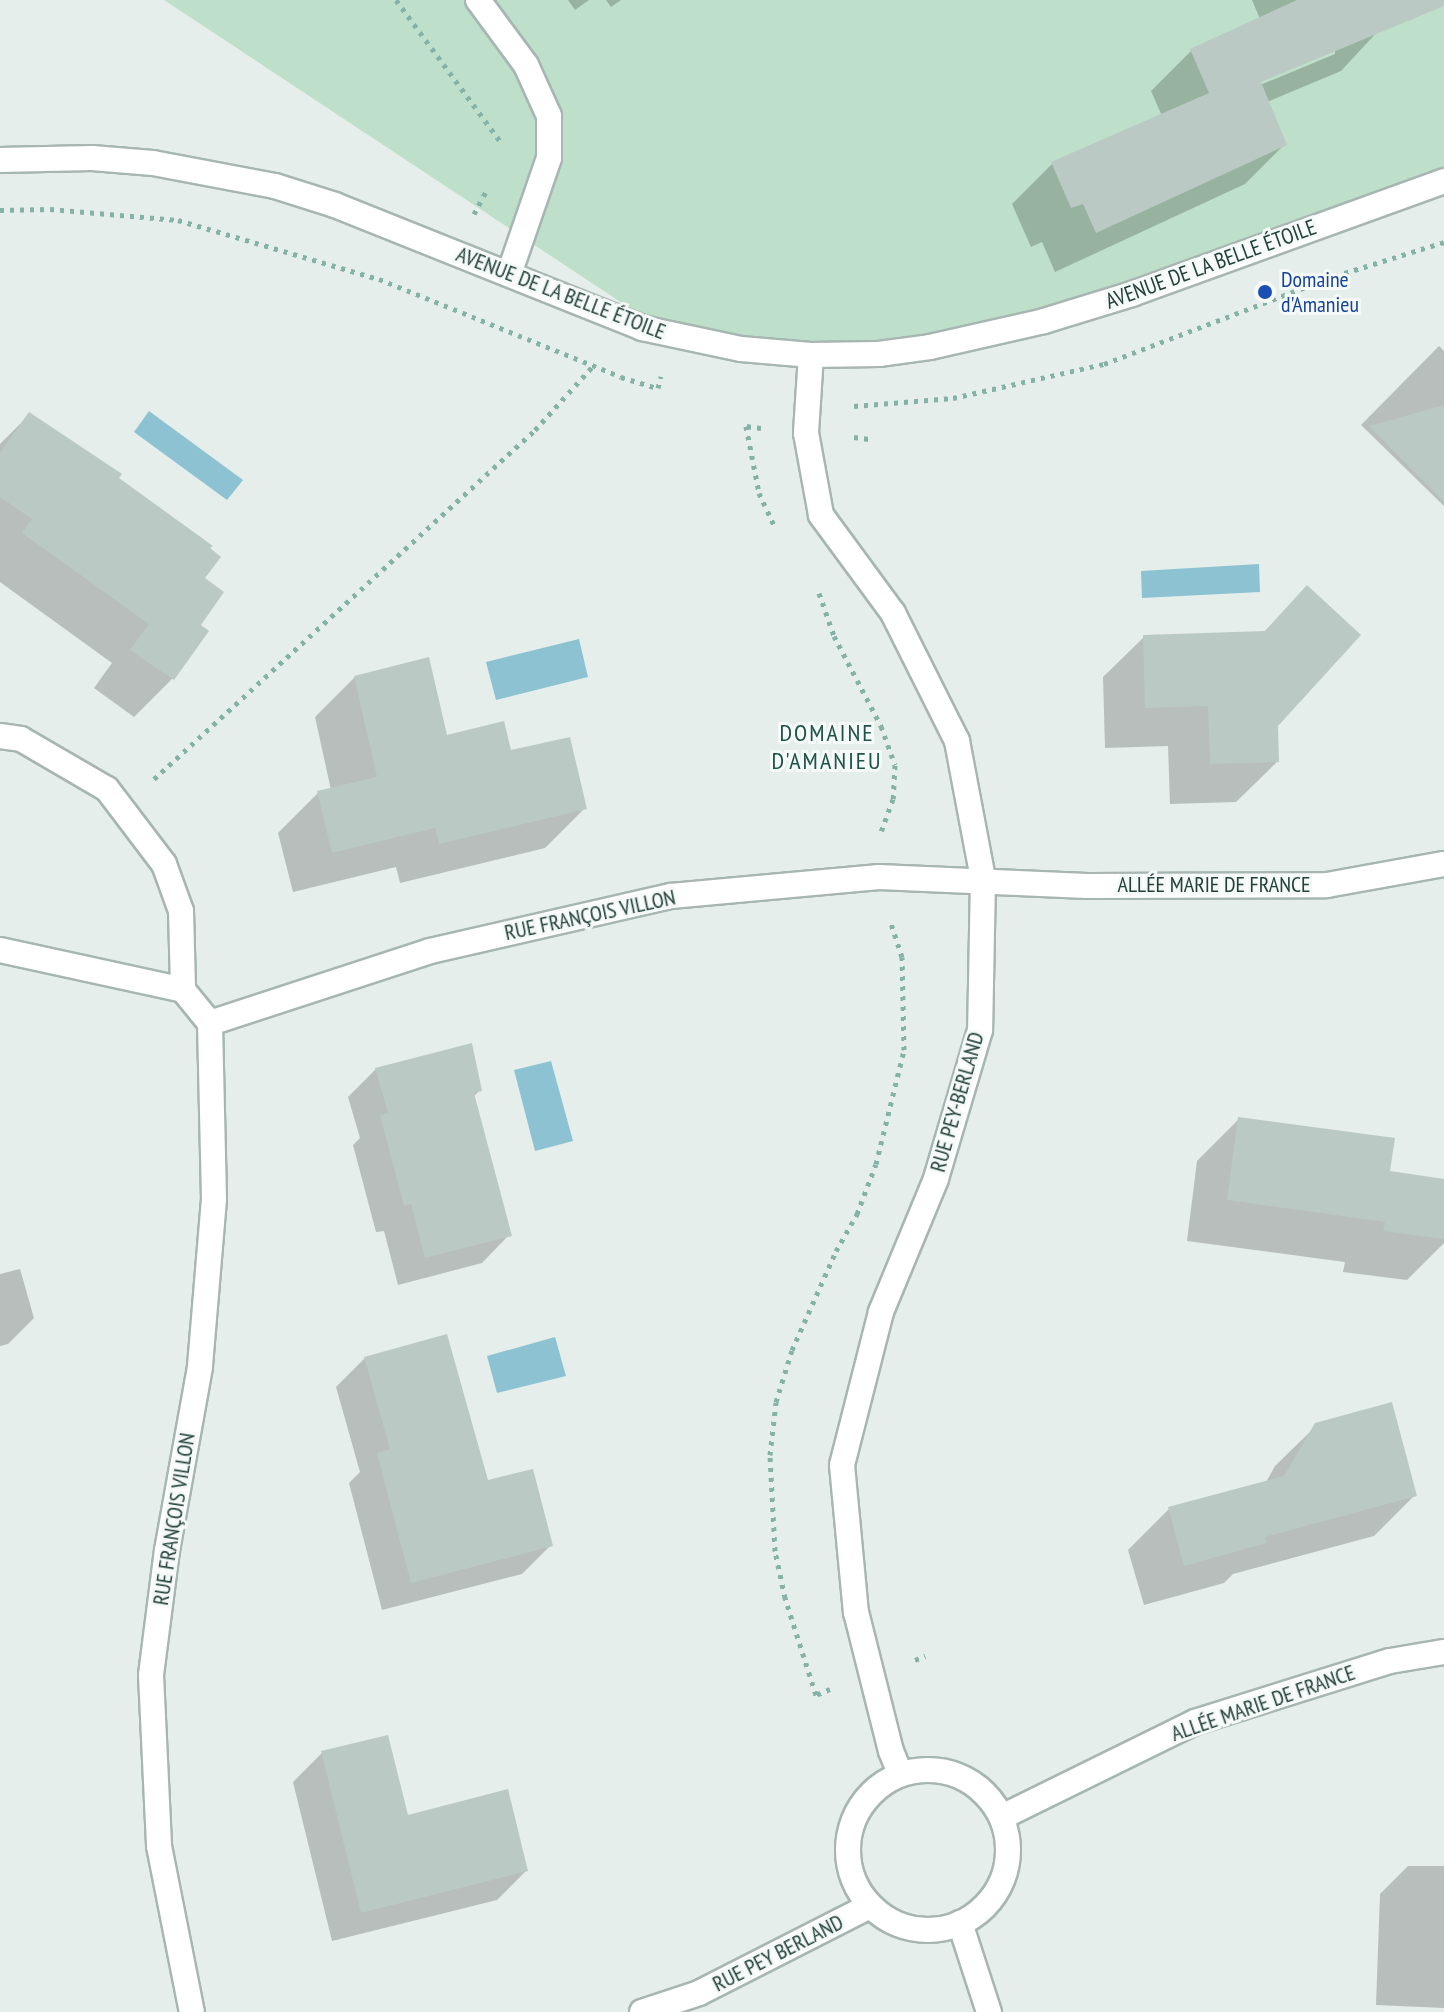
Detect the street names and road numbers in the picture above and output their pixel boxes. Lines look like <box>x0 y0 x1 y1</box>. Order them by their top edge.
street label: AVENUE DE LA BELLE ÉTOILE <box>1102 213 1320 315</box>
street label: AVENUE DE LA BELLE ÉTOILE <box>452 241 670 345</box>
street label: ALLÉE MARIE DE FRANCE <box>1118 872 1310 898</box>
street label: RUE FRANÇOIS VILLON <box>502 884 678 946</box>
street label: RUE PEY-BERLAND <box>924 1029 990 1175</box>
street label: RUE FRANÇOIS VILLON <box>147 1431 201 1607</box>
street label: ALLÉE MARIE DE FRANCE <box>1167 1659 1359 1747</box>
street label: RUE PEY BERLAND <box>708 1909 848 1997</box>

